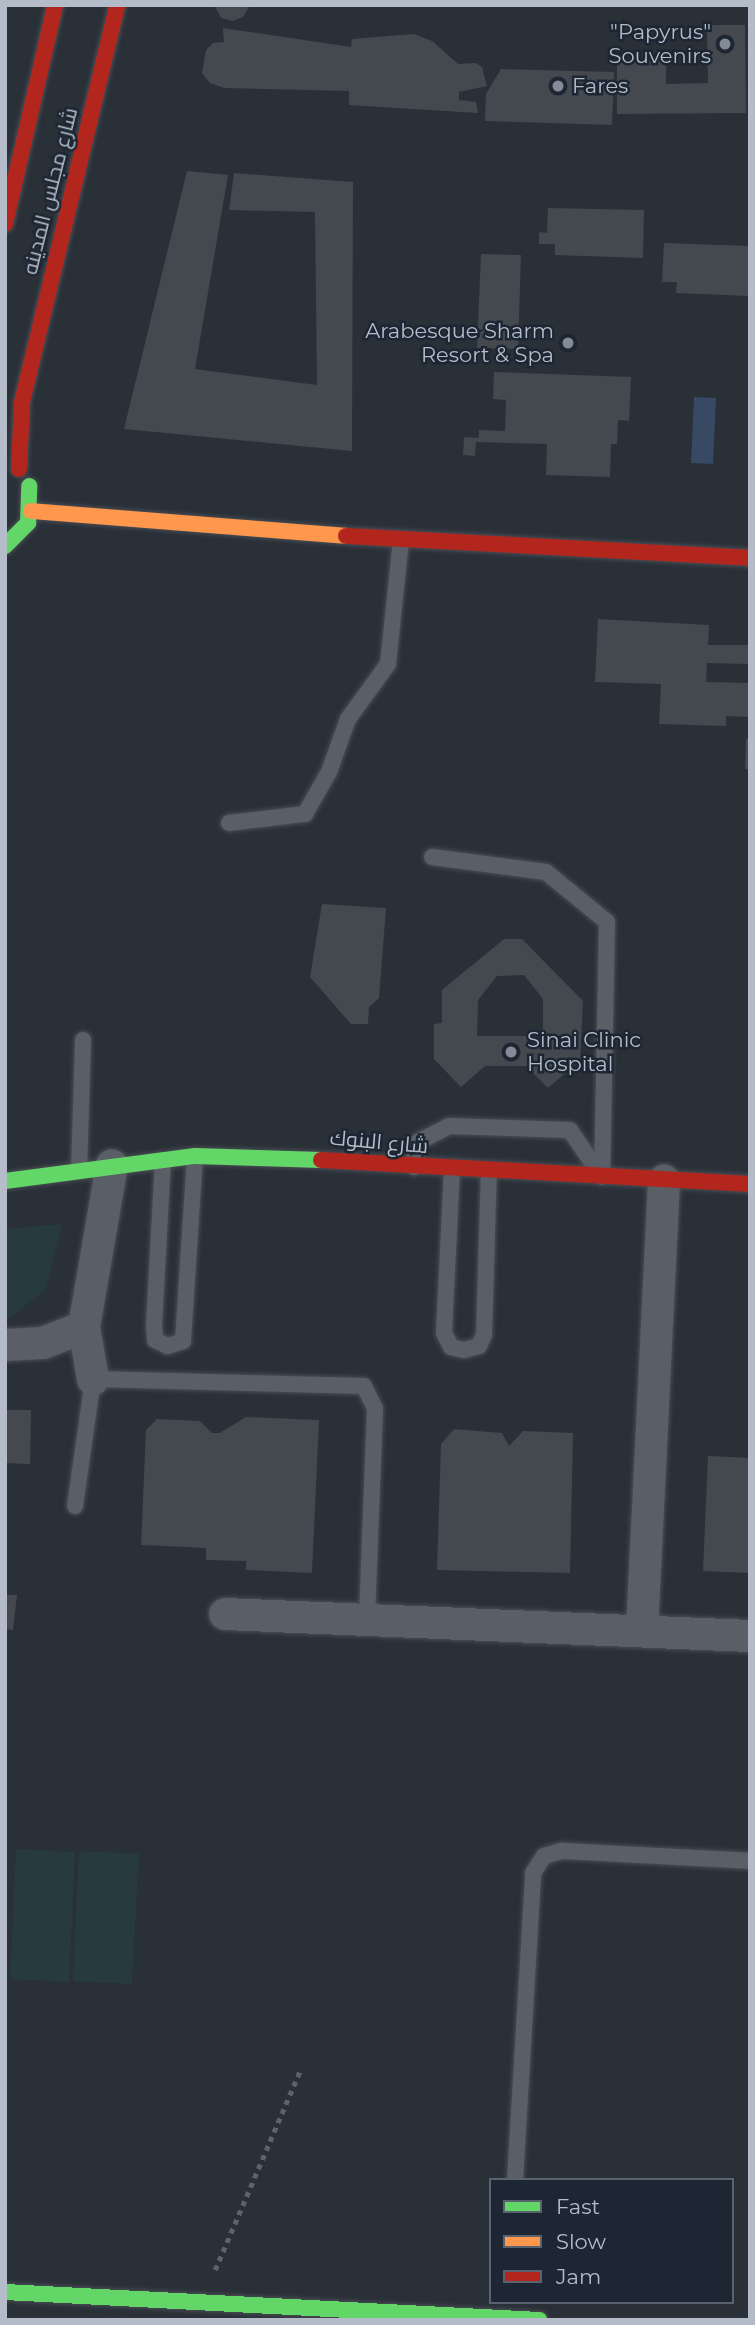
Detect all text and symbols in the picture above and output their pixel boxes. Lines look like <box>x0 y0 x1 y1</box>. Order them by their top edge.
place label: "Papyrus" Souvenirs <box>609 19 711 69</box>
marker: "Papyrus" Souvenirs <box>717 36 733 52</box>
place label: Fares <box>572 73 628 99</box>
marker: Fares <box>550 78 566 94</box>
street label: شارع مجلس المدينه <box>17 105 83 277</box>
place label: Arabesque Sharm Resort & Spa <box>365 318 554 368</box>
marker: Arabesque Sharm Resort & Spa <box>560 335 576 351</box>
place label: Sinai Clinic Hospital <box>527 1027 641 1077</box>
marker: Sinai Clinic Hospital <box>501 1042 521 1062</box>
street label: شارع البنوك <box>329 1125 429 1159</box>
legend <box>489 2178 734 2304</box>
text: Fast <box>556 2194 600 2219</box>
text: Slow <box>556 2229 606 2254</box>
text: Jam <box>556 2264 601 2289</box>

